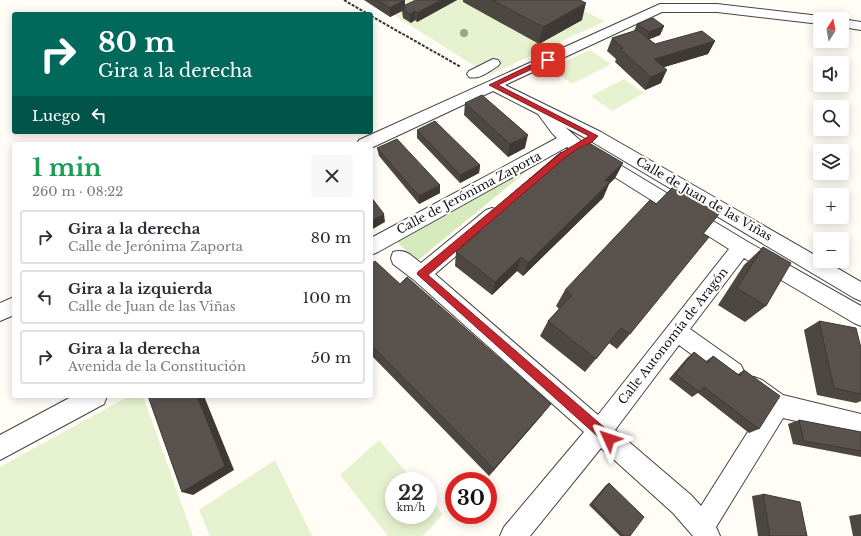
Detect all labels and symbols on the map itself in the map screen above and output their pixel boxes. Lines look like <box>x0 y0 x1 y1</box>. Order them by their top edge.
north arrow <box>813 12 849 48</box>
pin <box>531 43 565 77</box>
street label: Calle de Jerónima Zaporta <box>394 148 544 237</box>
street label: Calle de Juan de las Viñas <box>633 153 775 244</box>
street label: Calle Autonomía de Aragón <box>615 264 731 407</box>
position arrow <box>588 418 630 460</box>
speed limit sign: 30 <box>445 472 497 524</box>

